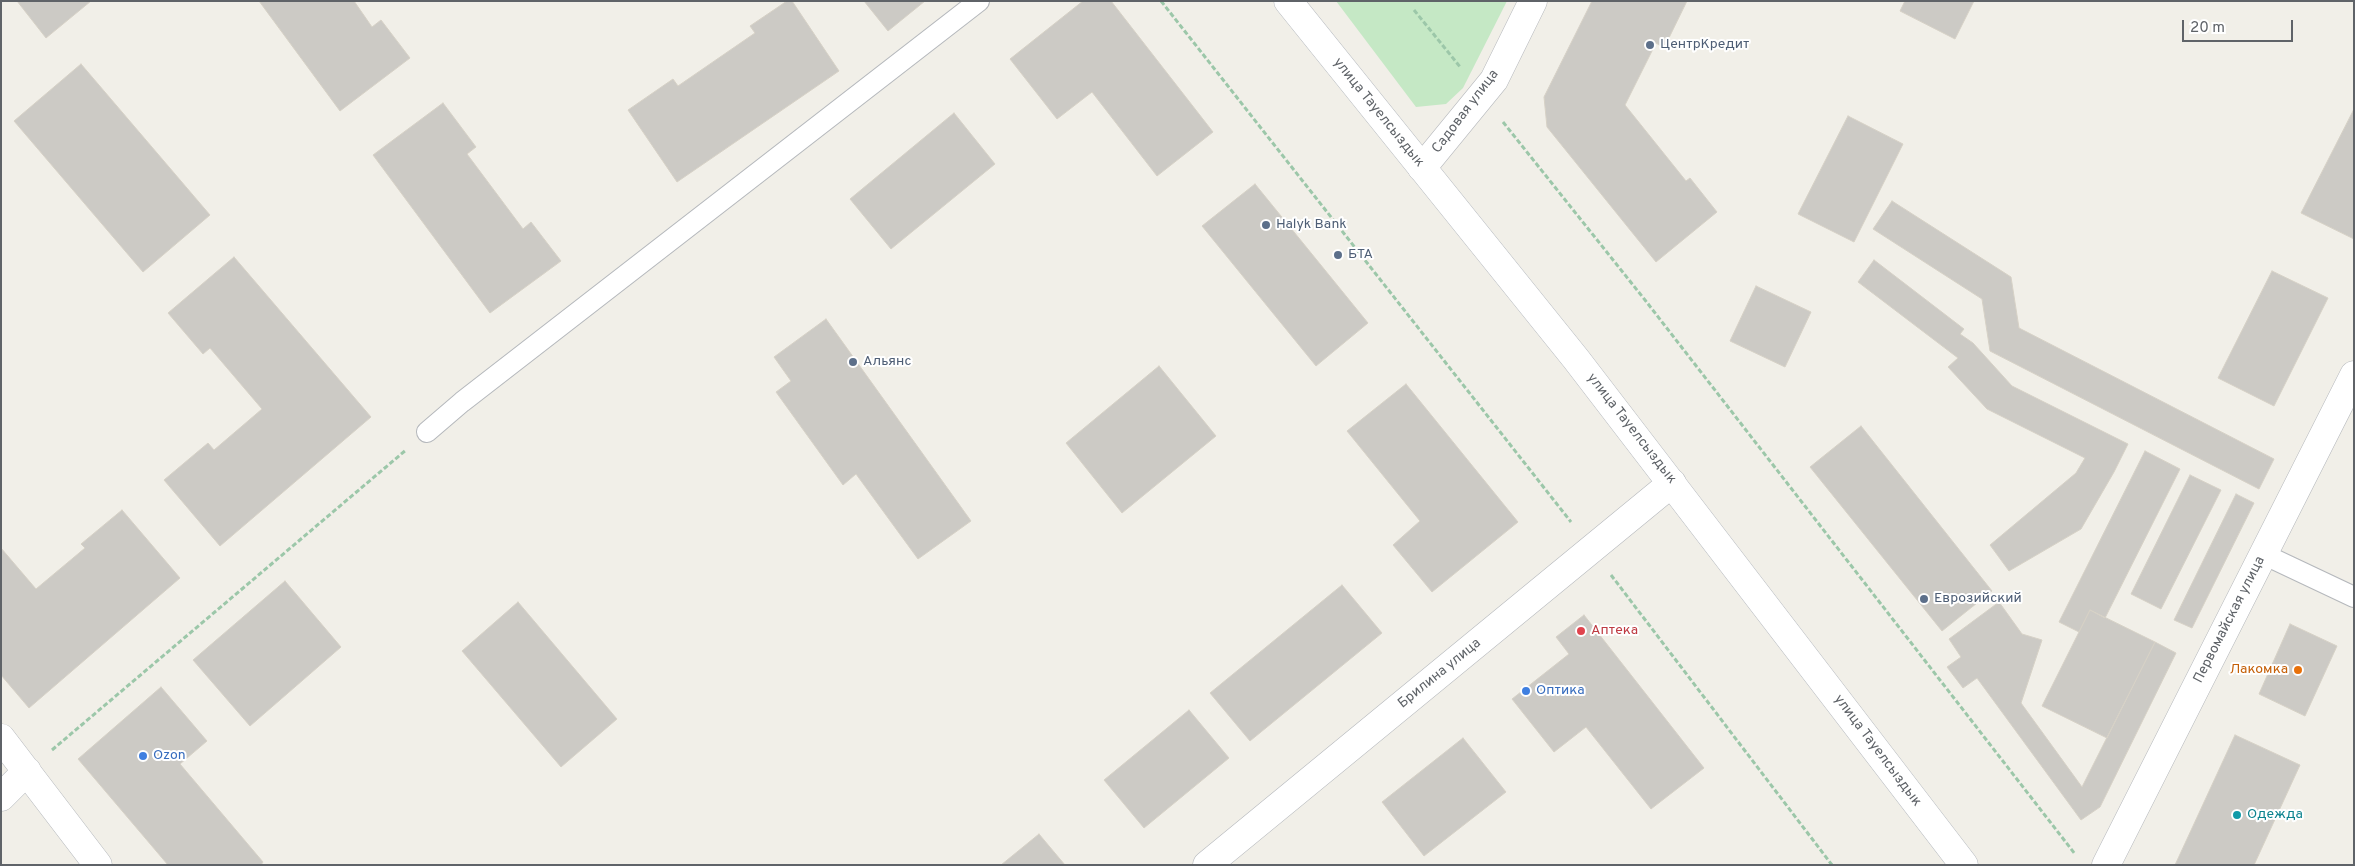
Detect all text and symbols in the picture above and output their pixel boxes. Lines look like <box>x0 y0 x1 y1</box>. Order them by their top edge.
scale bar <box>2185 10 2296 42</box>
text: 20 m <box>2190 19 2225 38</box>
place label: ЦентрКредит <box>1660 37 1749 53</box>
marker: ЦентрКредит <box>1644 39 1656 51</box>
street label: улица Тауелсыздык <box>1329 55 1427 171</box>
street label: Садовая улица <box>1429 67 1503 157</box>
place label: Halyk Bank <box>1276 217 1347 233</box>
marker: Halyk Bank <box>1260 219 1272 231</box>
place label: БТА <box>1348 247 1373 263</box>
marker: БТА <box>1332 249 1344 261</box>
place label: Альянс <box>863 354 911 370</box>
marker: Альянс <box>847 356 859 368</box>
street label: улица Тауелсыздык <box>1583 370 1679 488</box>
street label: Первомайская улица <box>2191 554 2269 686</box>
place label: Еврозийский <box>1934 591 2022 607</box>
marker: Еврозийский <box>1918 593 1930 605</box>
place label: Аптека <box>1591 623 1638 639</box>
marker: Аптека <box>1575 625 1587 637</box>
street label: Брилина улица <box>1395 635 1485 713</box>
place label: Лакомка <box>2229 662 2288 678</box>
marker: Лакомка <box>2292 664 2304 676</box>
place label: Оптика <box>1536 683 1585 699</box>
marker: Оптика <box>1520 685 1532 697</box>
street label: улица Тауелсыздык <box>1829 692 1925 810</box>
place label: Ozon <box>153 748 186 764</box>
marker: Ozon <box>137 750 149 762</box>
place label: Одежда <box>2247 807 2303 823</box>
marker: Одежда <box>2231 809 2243 821</box>

